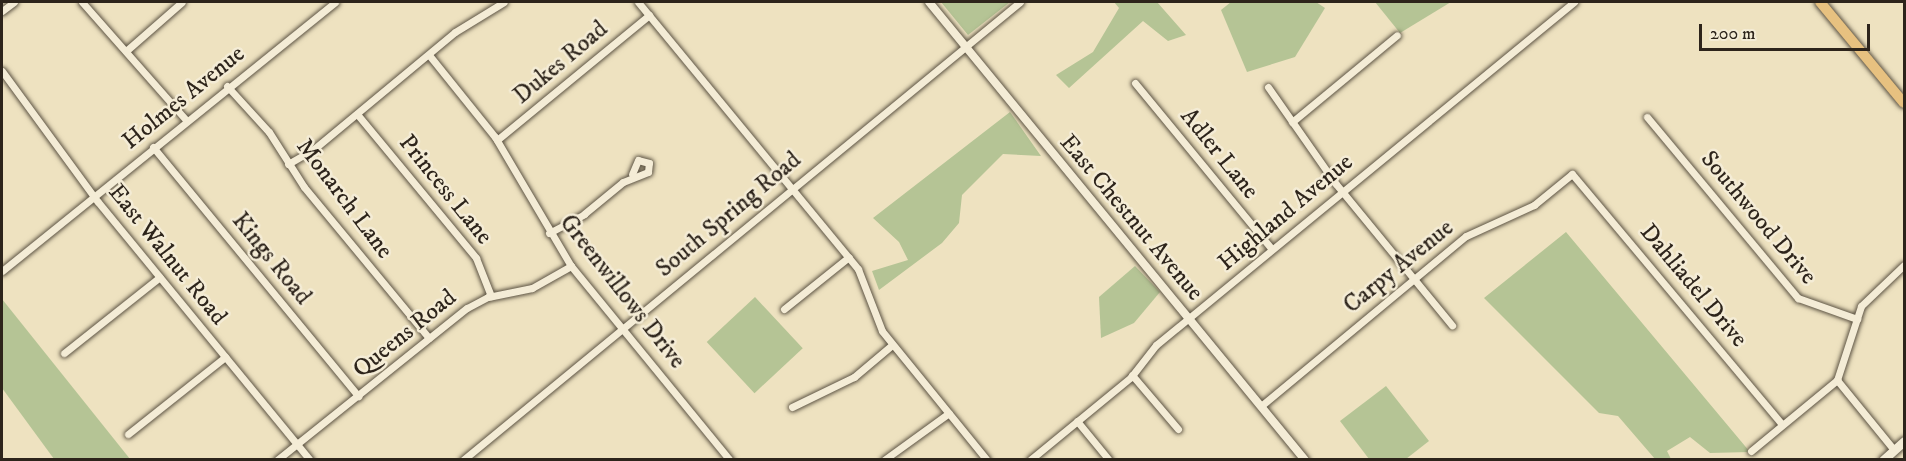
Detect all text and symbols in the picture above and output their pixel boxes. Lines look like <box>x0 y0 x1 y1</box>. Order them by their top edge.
scale bar <box>1702 12 1873 50</box>
street label: Dukes Road <box>508 15 614 111</box>
text: 200 m <box>1710 23 1756 45</box>
street label: Holmes Avenue <box>117 40 251 156</box>
street label: Adler Lane <box>1174 103 1264 205</box>
street label: Princess Lane <box>392 129 498 251</box>
street label: East Chestnut Avenue <box>1053 129 1209 307</box>
street label: Monarch Lane <box>290 133 398 265</box>
street label: Southwood Drive <box>1694 145 1822 291</box>
street label: South Spring Road <box>651 146 807 284</box>
street label: Highland Avenue <box>1213 148 1359 278</box>
street label: East Walnut Road <box>102 179 232 331</box>
street label: Kings Road <box>225 207 317 311</box>
street label: Greenwillows Drive <box>553 209 691 375</box>
street label: Carpy Avenue <box>1338 214 1460 320</box>
street label: Dahliadel Drive <box>1633 219 1753 353</box>
street label: Queens Road <box>347 284 463 384</box>

